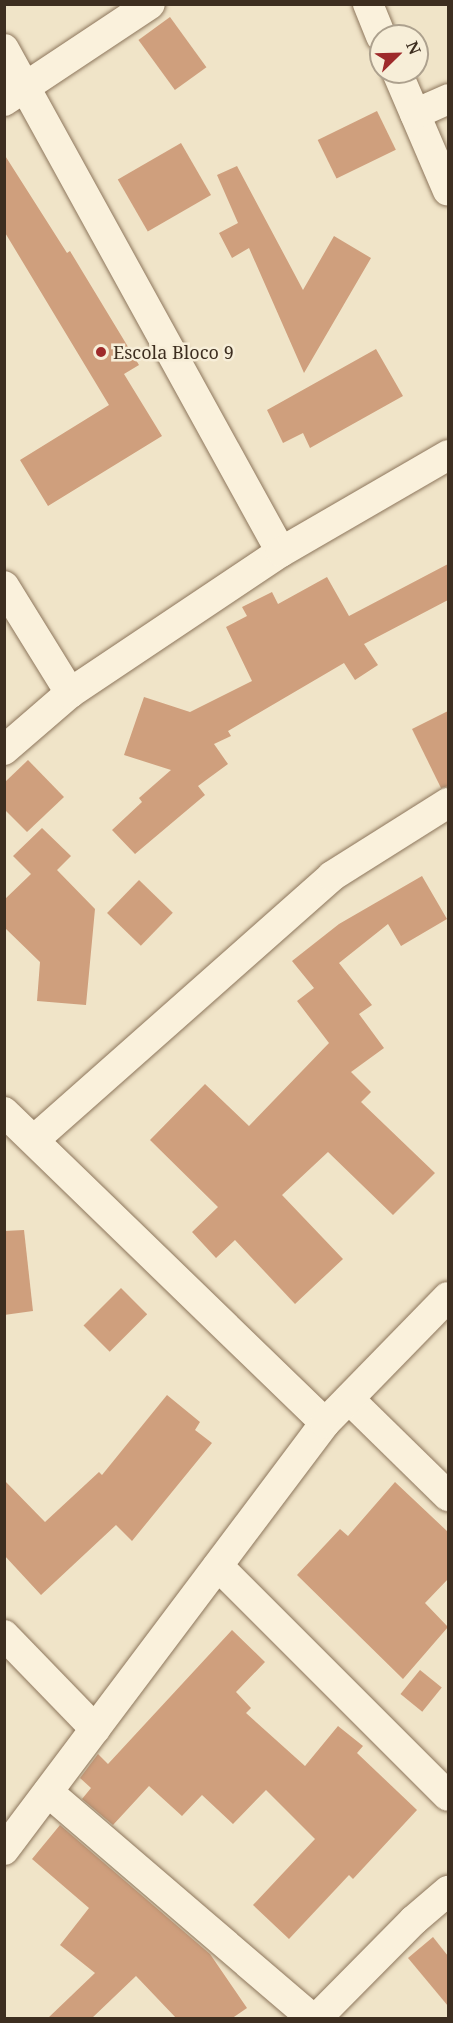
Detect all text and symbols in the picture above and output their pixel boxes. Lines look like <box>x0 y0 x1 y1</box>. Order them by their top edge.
north arrow <box>369 24 429 84</box>
text: N <box>401 38 426 58</box>
place label: Escola Bloco 9 <box>113 341 234 363</box>
marker: Escola Bloco 9 <box>94 345 108 359</box>

